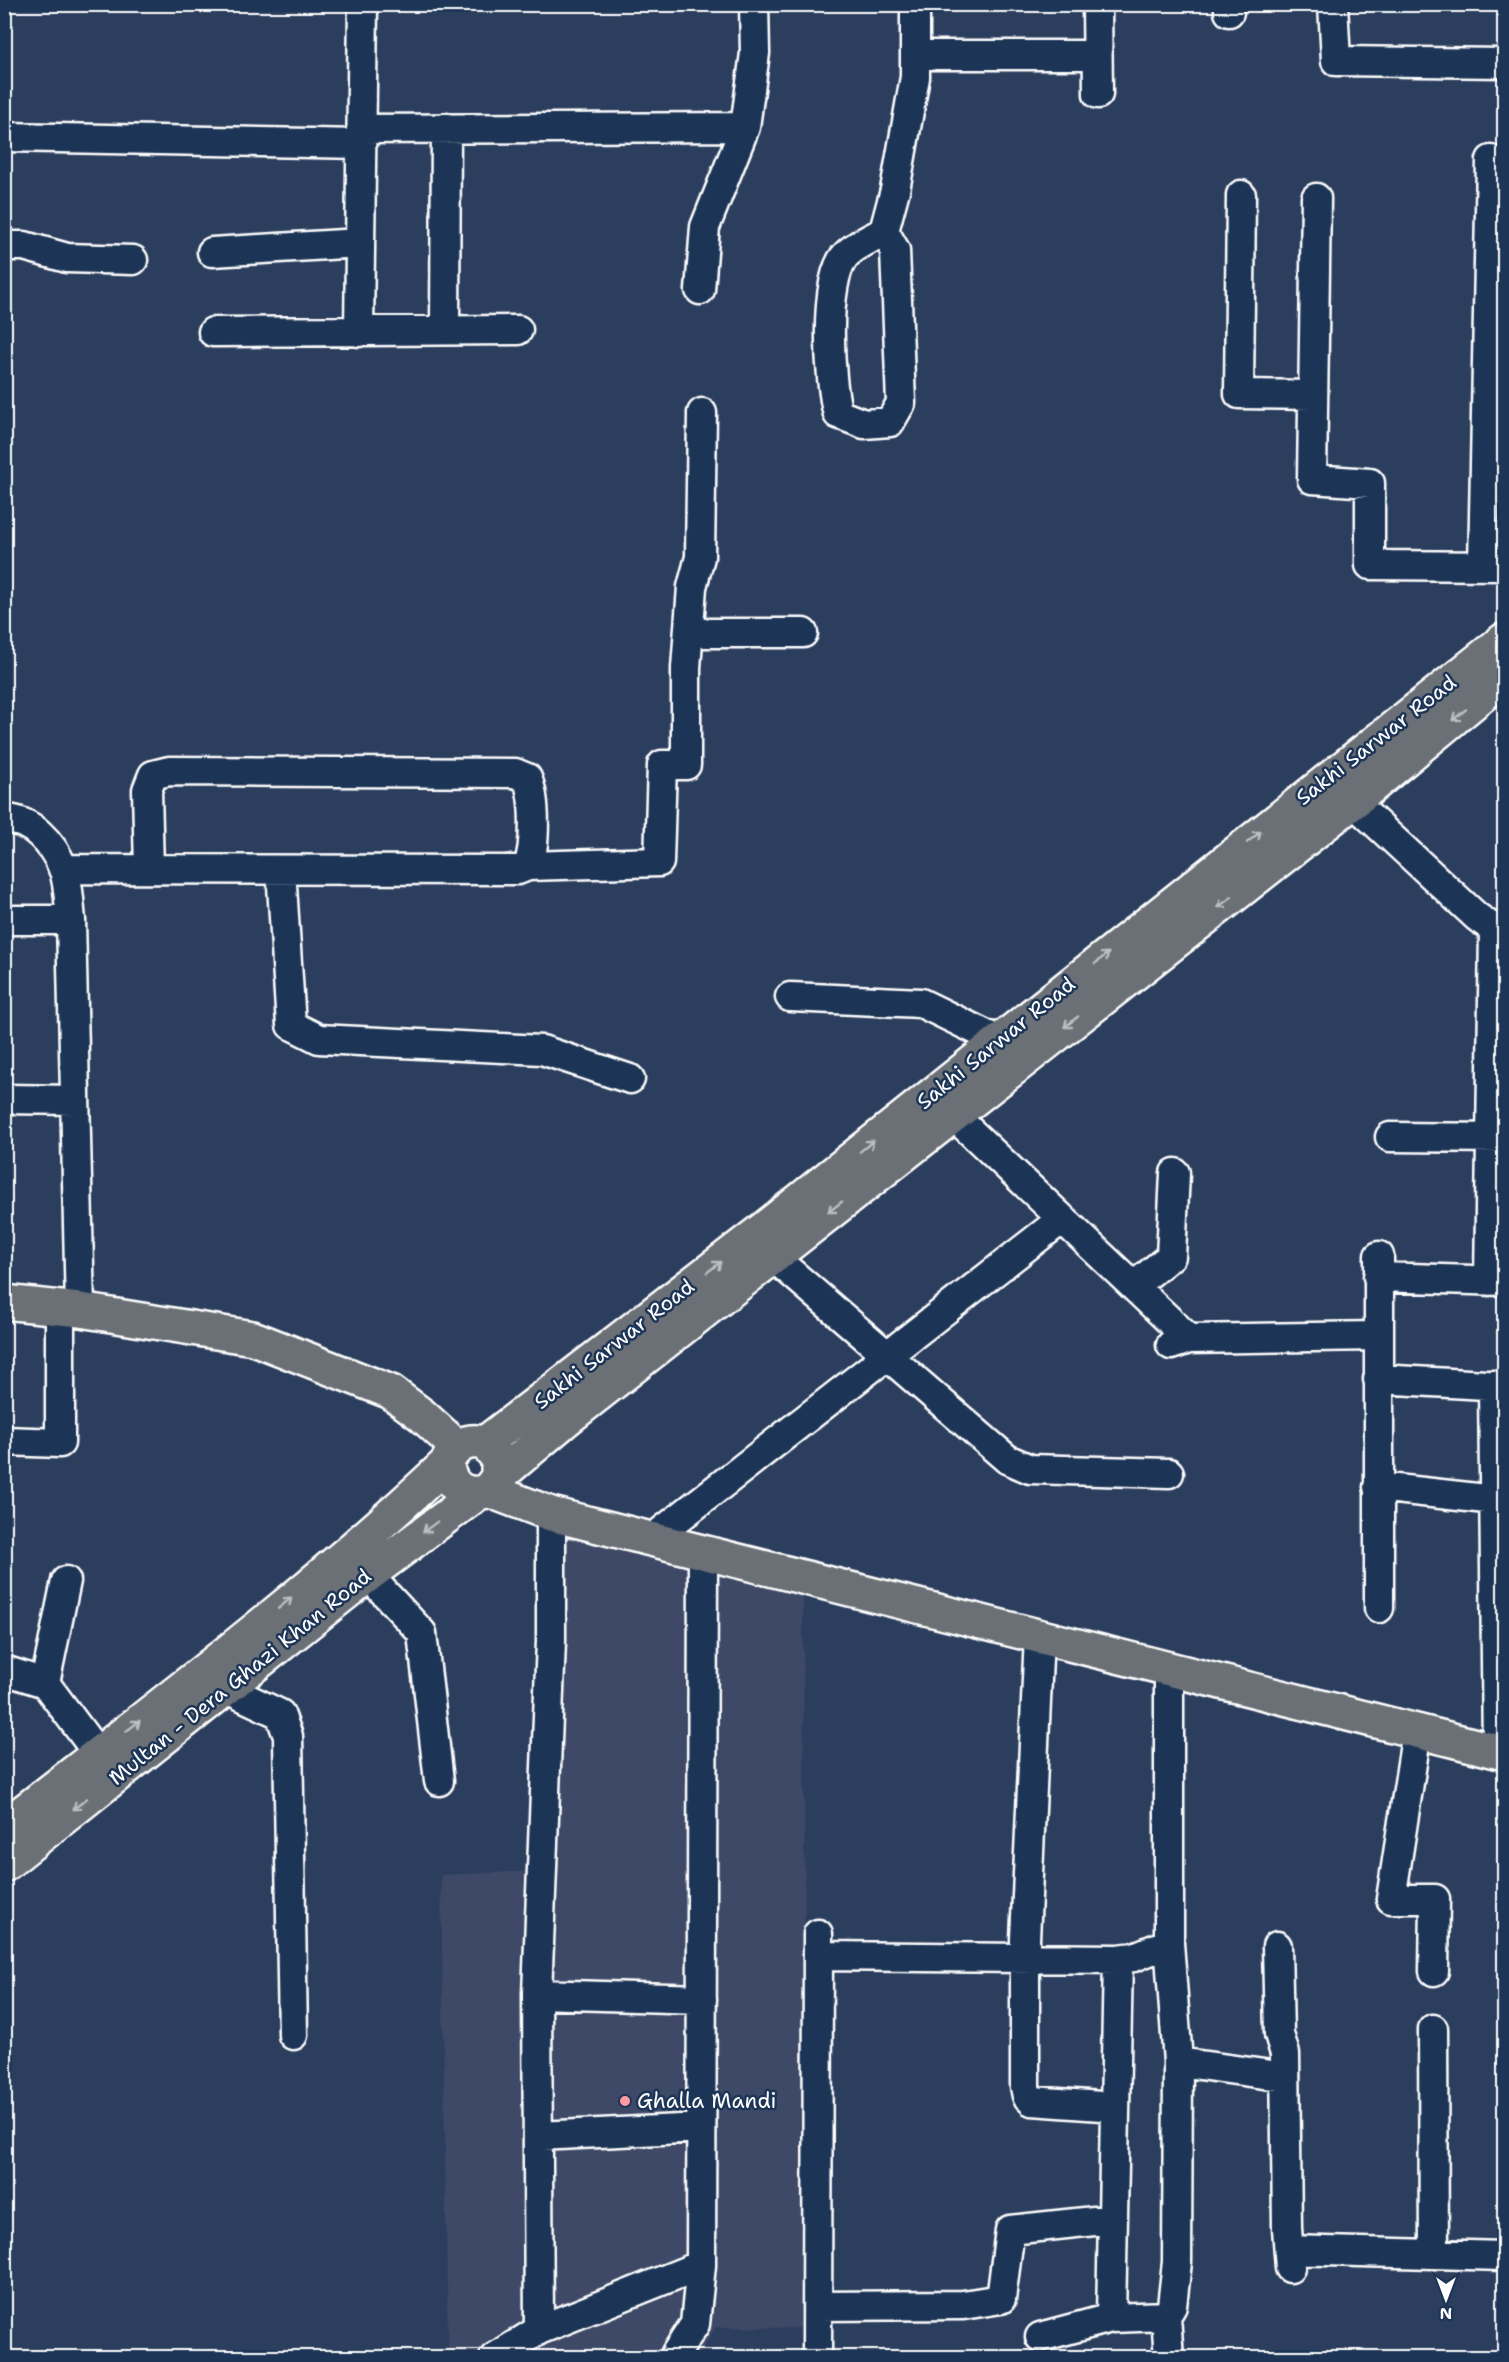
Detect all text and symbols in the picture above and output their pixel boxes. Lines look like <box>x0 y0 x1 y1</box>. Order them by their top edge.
street label: Sakhi Sarwar Road <box>1290 669 1462 811</box>
one-way arrow <box>1451 708 1467 721</box>
one-way arrow <box>1246 830 1262 843</box>
one-way arrow <box>1217 895 1233 908</box>
one-way arrow <box>1094 952 1110 965</box>
street label: Sakhi Sarwar Road <box>911 970 1081 1116</box>
one-way arrow <box>1063 1015 1079 1028</box>
one-way arrow <box>859 1139 875 1152</box>
one-way arrow <box>827 1200 843 1213</box>
one-way arrow <box>706 1260 722 1273</box>
street label: Sakhi Sarwar Road <box>528 1273 700 1415</box>
one-way arrow <box>422 1520 438 1533</box>
street label: Multan - Dera Ghazi Khan Road <box>103 1562 377 1792</box>
one-way arrow <box>277 1597 293 1610</box>
one-way arrow <box>125 1720 141 1733</box>
one-way arrow <box>72 1798 88 1811</box>
place label: Ghalla Mandi <box>637 2087 777 2115</box>
marker: Ghalla Mandi <box>618 2094 632 2108</box>
north arrow <box>1416 2269 1476 2329</box>
text: N <box>1440 2303 1452 2324</box>

